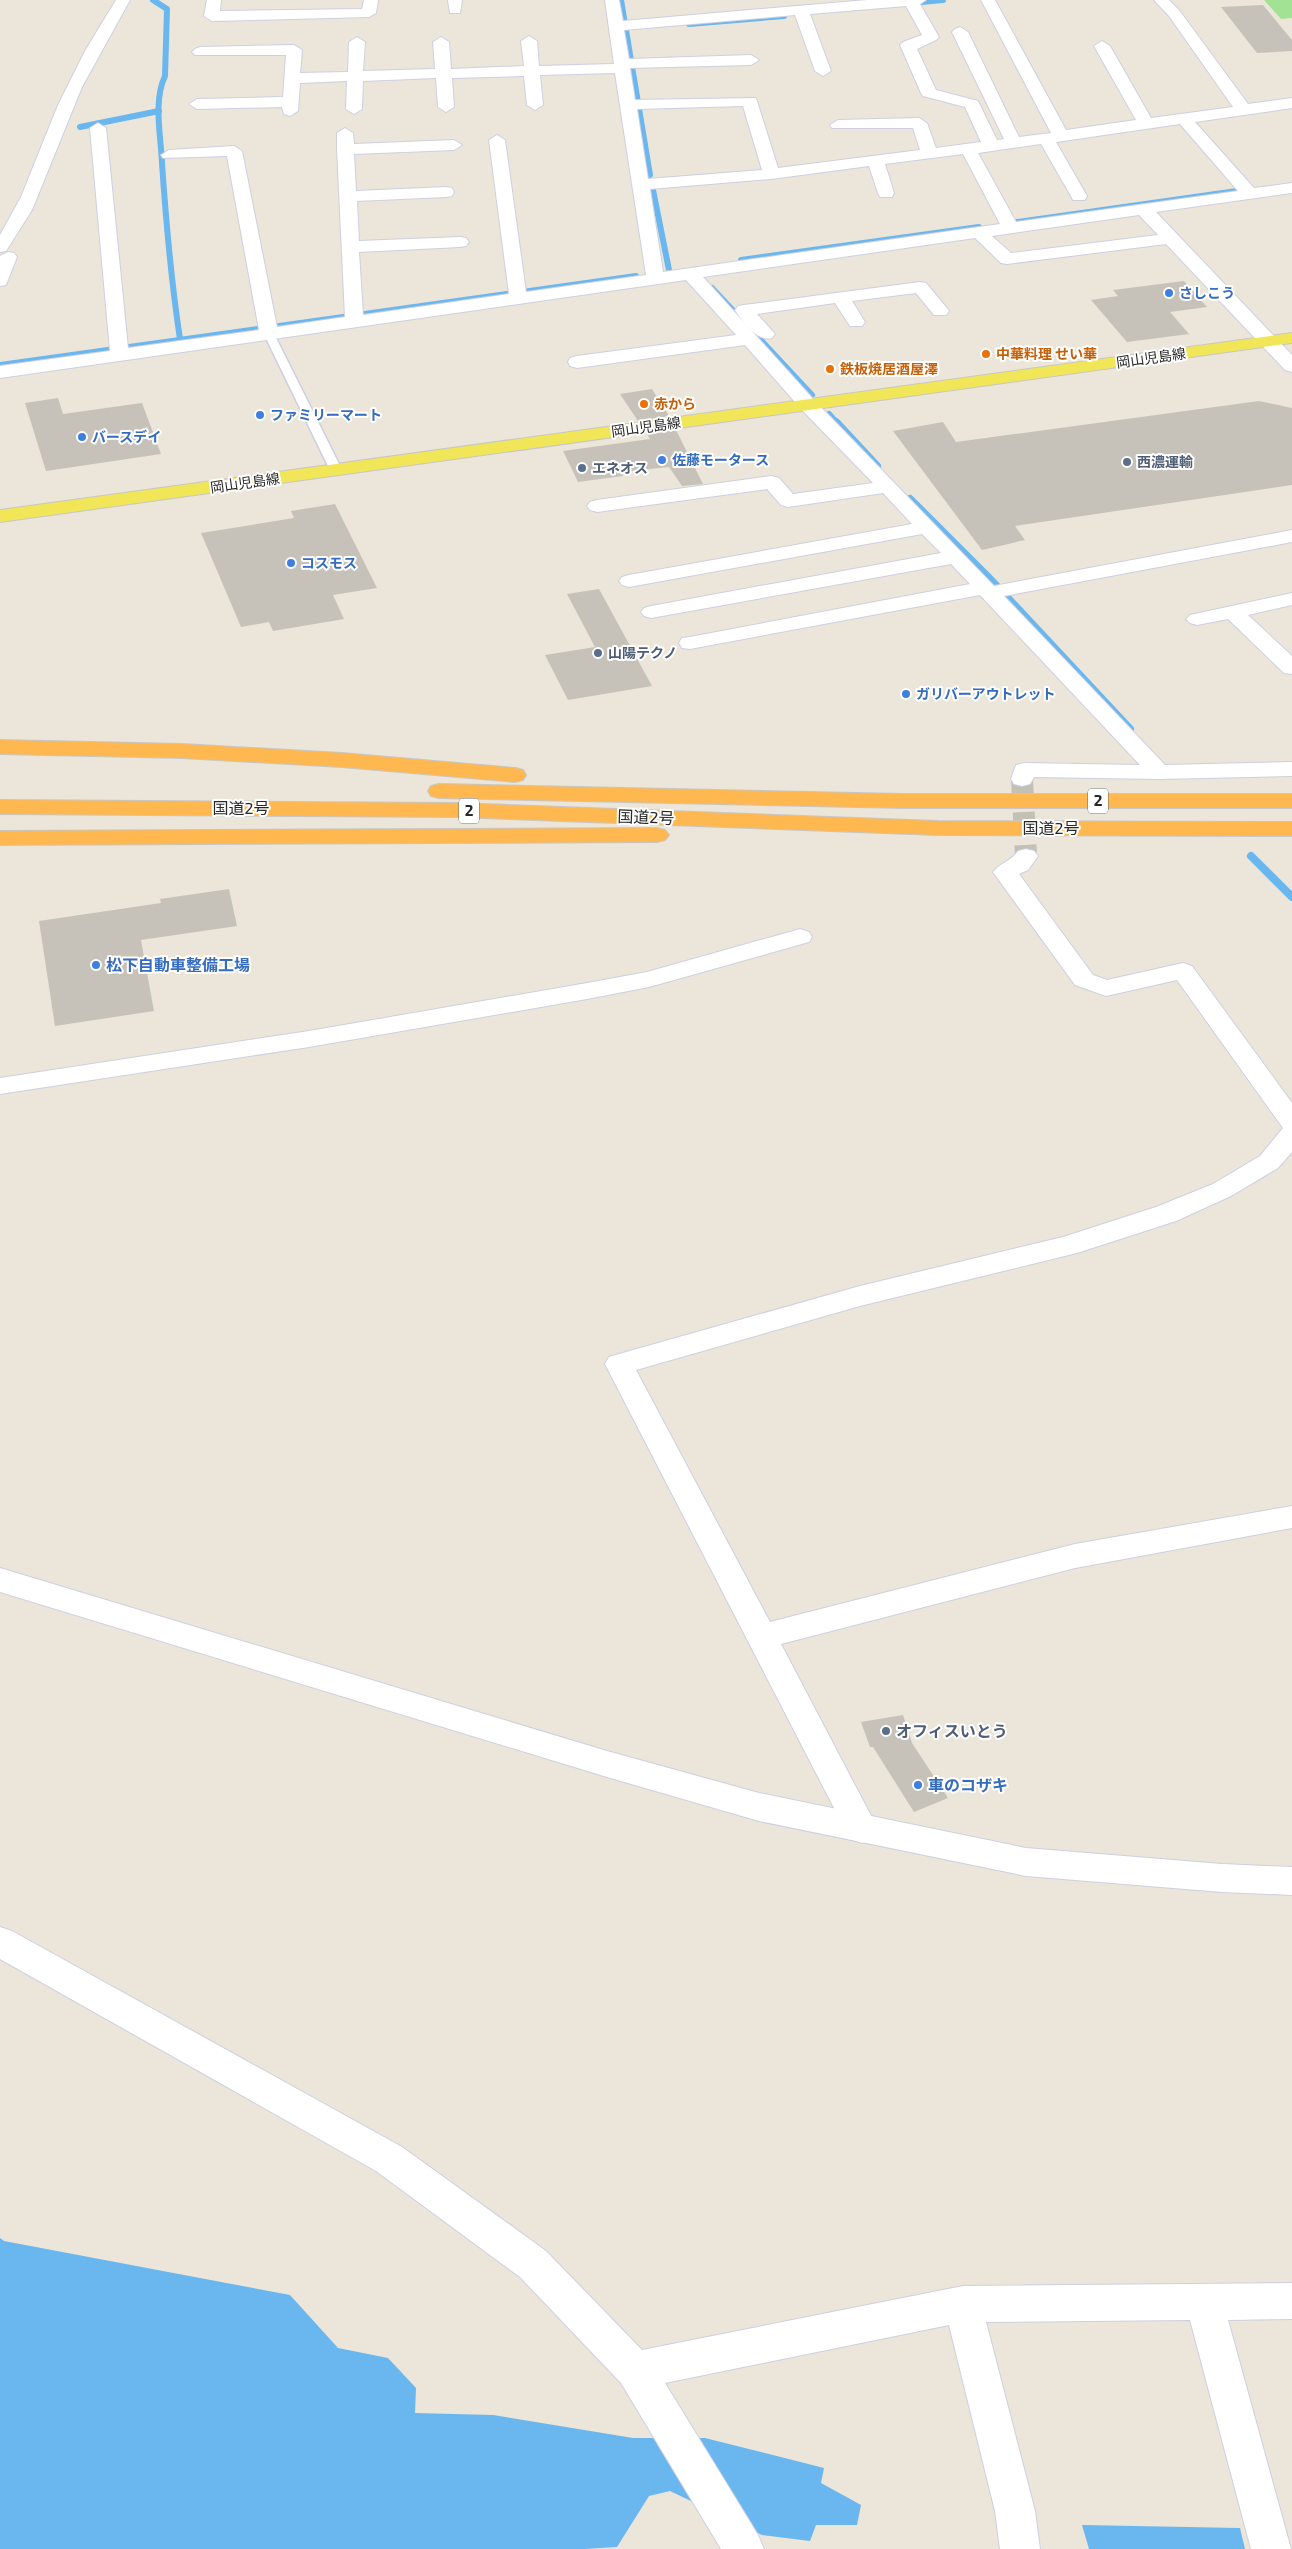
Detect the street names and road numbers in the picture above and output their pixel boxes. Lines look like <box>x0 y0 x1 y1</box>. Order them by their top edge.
street label: 岡山児島線 <box>1115 344 1187 371</box>
street label: 岡山児島線 <box>610 413 682 440</box>
street label: 岡山児島線 <box>209 469 281 496</box>
road number: 2 <box>1088 788 1108 814</box>
street label: 国道2号 <box>213 798 270 817</box>
road number: 2 <box>459 798 479 824</box>
street label: 国道2号 <box>617 806 675 827</box>
street label: 国道2号 <box>1023 818 1080 837</box>

